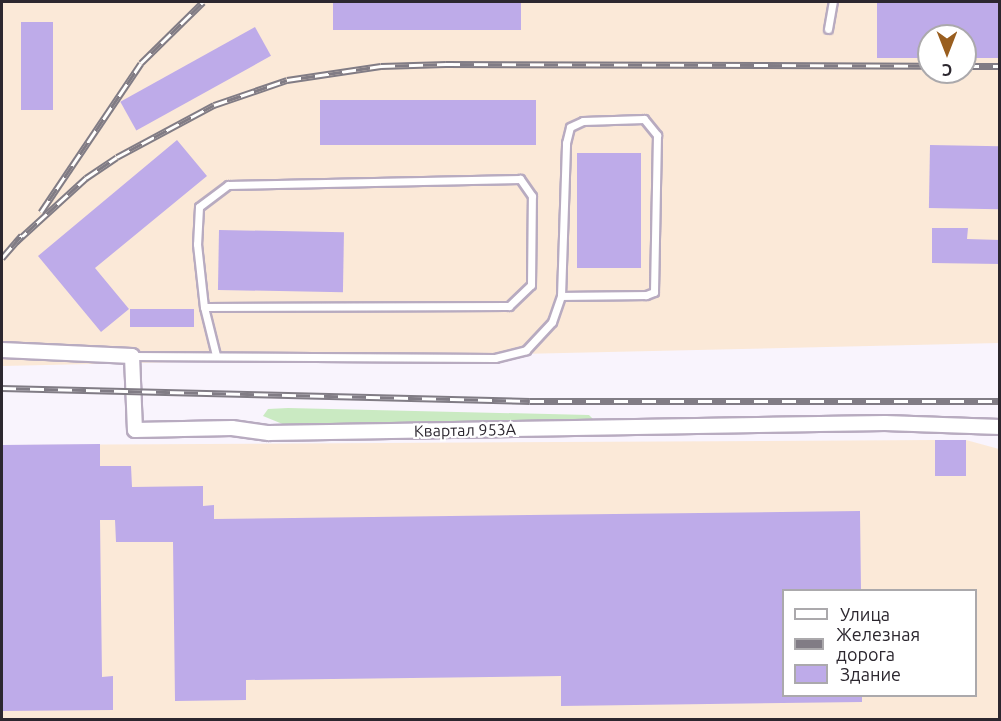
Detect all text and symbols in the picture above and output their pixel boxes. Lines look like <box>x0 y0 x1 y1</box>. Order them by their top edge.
north arrow <box>917 24 977 84</box>
text: С <box>942 61 952 79</box>
street label: Квартал 953А <box>414 420 516 440</box>
legend <box>782 589 977 697</box>
text: Улица <box>840 604 890 624</box>
text: Железная дорога <box>836 624 920 664</box>
text: Здание <box>840 664 901 684</box>

